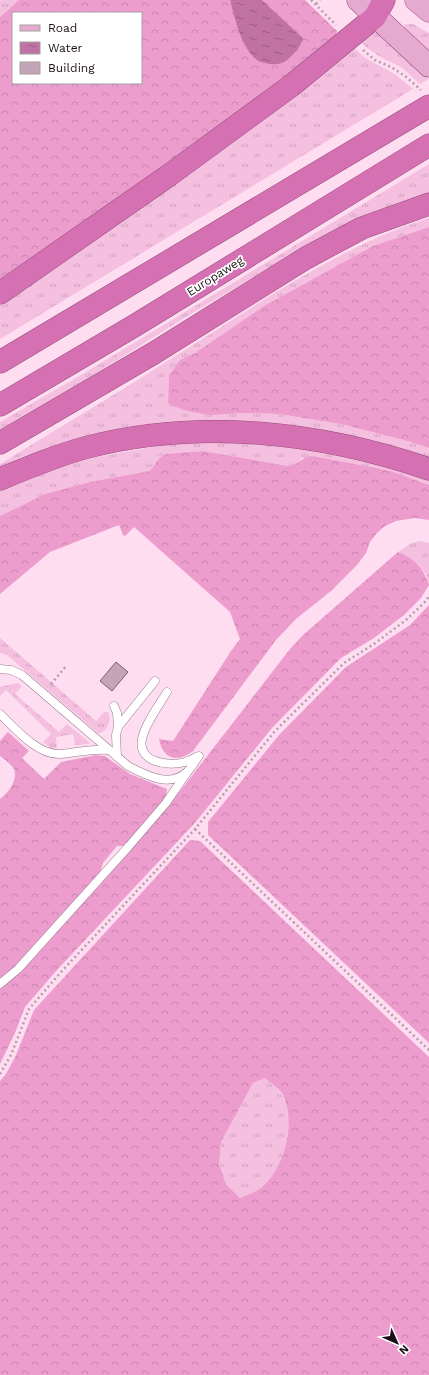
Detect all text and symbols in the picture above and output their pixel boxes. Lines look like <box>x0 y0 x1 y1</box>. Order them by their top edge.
legend <box>12 12 142 84</box>
text: Road <box>48 21 77 35</box>
text: Water <box>48 41 83 55</box>
text: Building <box>48 61 95 75</box>
street label: Europaweg <box>184 253 246 299</box>
north arrow <box>377 1323 417 1363</box>
text: N <box>396 1342 411 1357</box>

